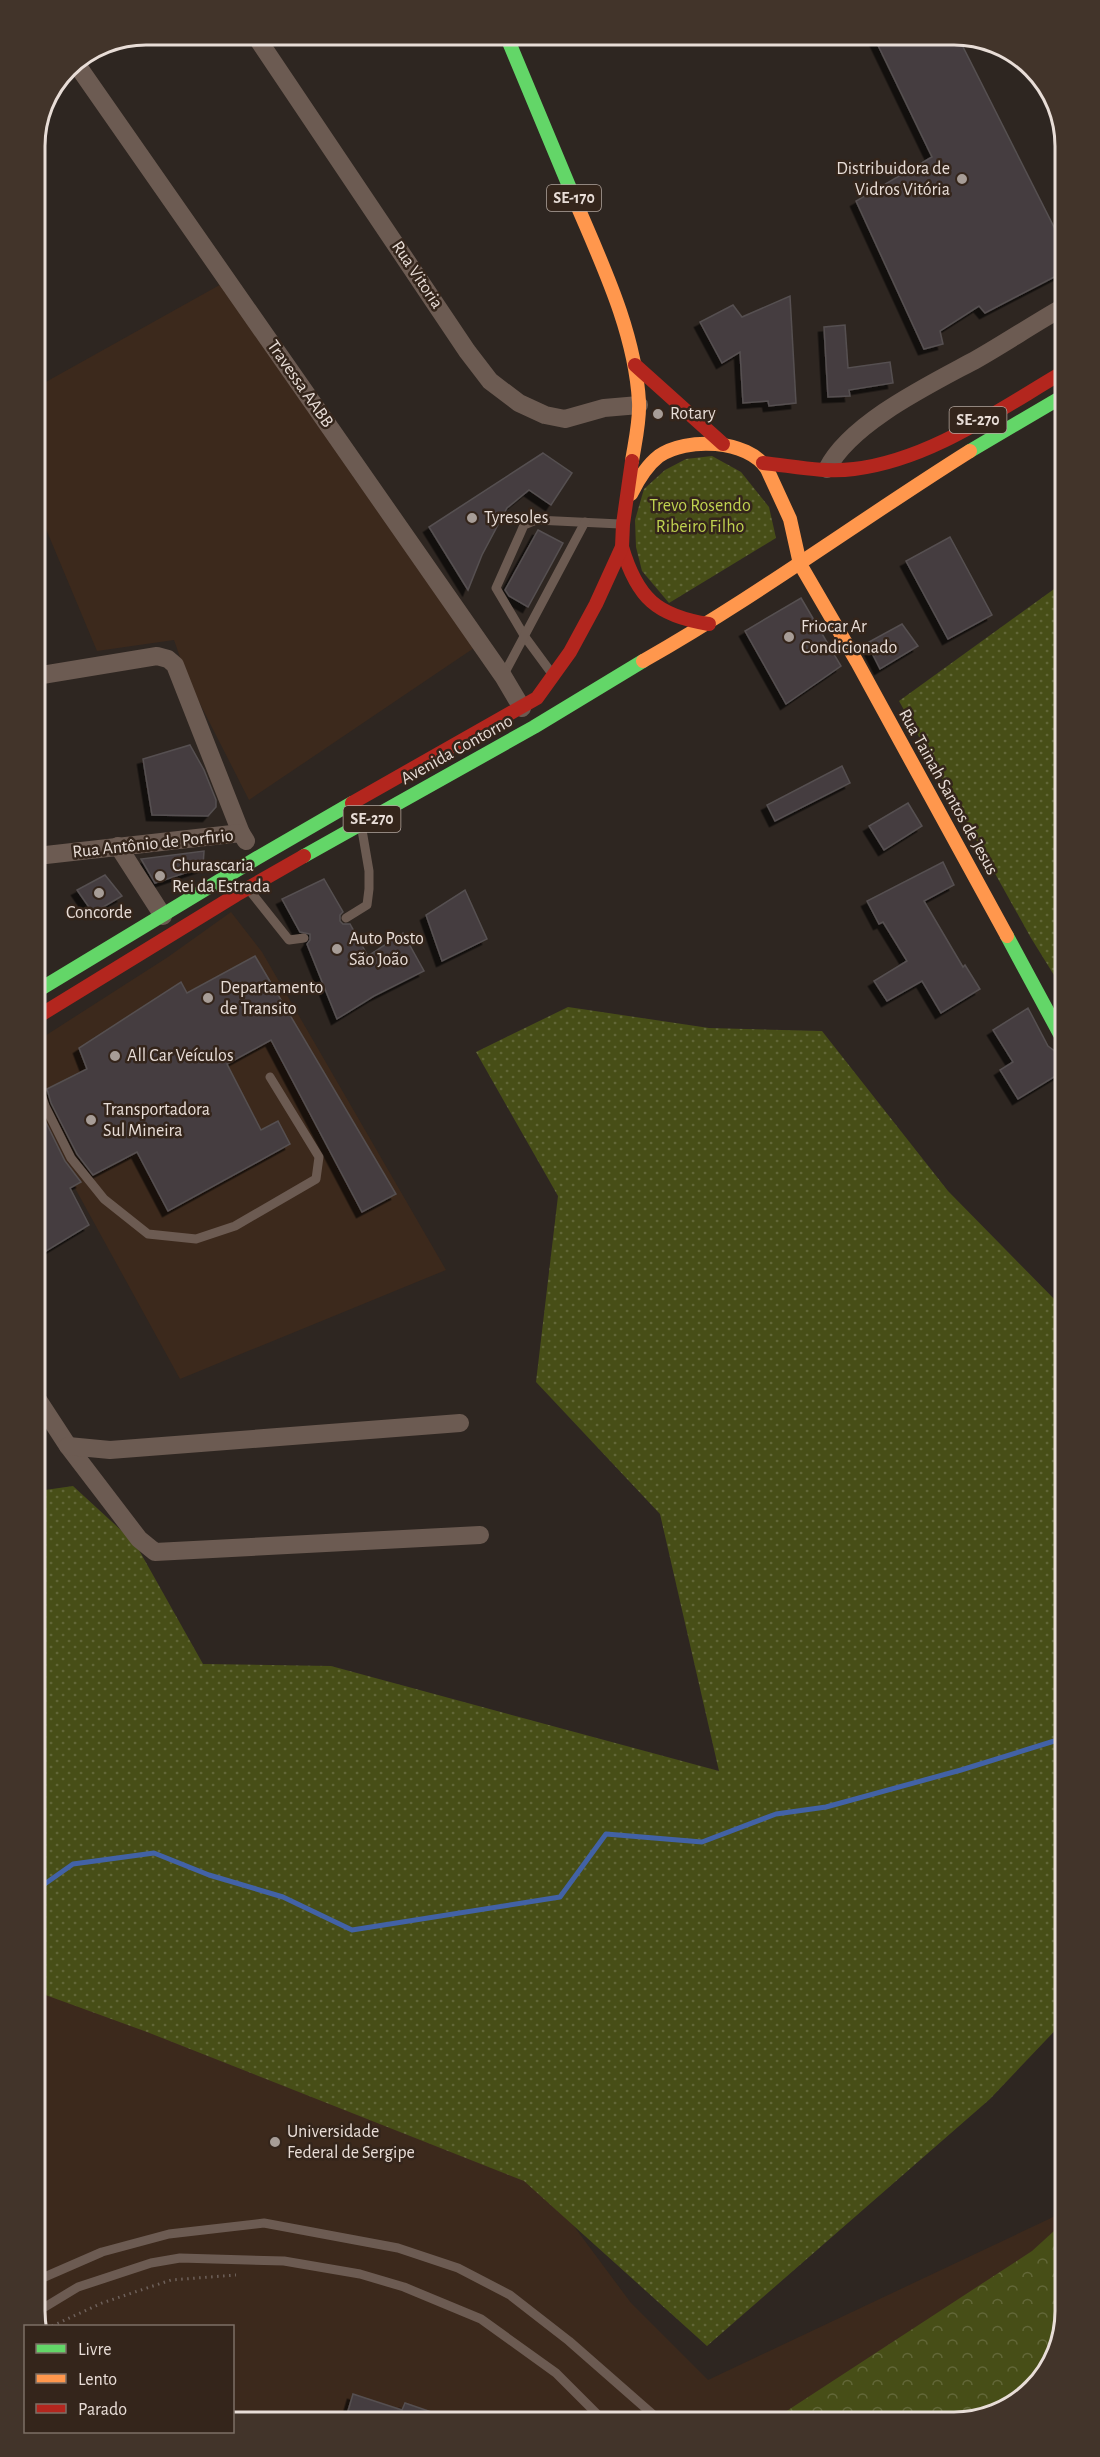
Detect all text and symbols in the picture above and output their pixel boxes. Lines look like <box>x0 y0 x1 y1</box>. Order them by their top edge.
place label: Distribuidora de Vidros Vitória <box>836 160 950 199</box>
marker: Distribuidora de Vidros Vitória <box>955 172 969 186</box>
road number: SE-170 <box>547 185 601 211</box>
street label: Rua Vitoria <box>388 238 446 312</box>
street label: Travessa AABB <box>263 337 337 431</box>
place label: Rotary <box>670 405 716 423</box>
marker: Rotary <box>651 407 665 421</box>
road number: SE-270 <box>950 407 1006 433</box>
park label: Trevo Rosendo Ribeiro Filho <box>649 497 751 536</box>
place label: Tyresoles <box>484 509 548 527</box>
marker: Tyresoles <box>465 511 479 525</box>
place label: Friocar Ar Condicionado <box>801 618 897 657</box>
marker: Friocar Ar Condicionado <box>782 630 796 644</box>
street label: Rua Tainah Santos de Jesus <box>895 706 1001 878</box>
street label: Avenida Contorno <box>398 712 516 788</box>
road number: SE-270 <box>344 806 400 832</box>
street label: Rua Antônio de Porfirio <box>72 827 235 861</box>
place label: Churascaria Rei da Estrada <box>172 857 270 896</box>
marker: Churascaria Rei da Estrada <box>153 869 167 883</box>
marker: Concorde <box>92 886 106 900</box>
place label: Concorde <box>66 904 132 922</box>
place label: Auto Posto São João <box>349 930 424 969</box>
marker: Auto Posto São João <box>330 942 344 956</box>
place label: Departamento de Transito <box>220 979 323 1018</box>
marker: Departamento de Transito <box>201 991 215 1005</box>
place label: All Car Veículos <box>127 1047 234 1065</box>
marker: All Car Veículos <box>108 1049 122 1063</box>
place label: Transportadora Sul Mineira <box>103 1101 210 1140</box>
marker: Transportadora Sul Mineira <box>84 1113 98 1127</box>
place label: Universidade Federal de Sergipe <box>287 2123 415 2162</box>
marker: Universidade Federal de Sergipe <box>268 2135 282 2149</box>
legend <box>24 2325 234 2433</box>
text: Livre <box>78 2341 112 2359</box>
text: Lento <box>78 2371 117 2389</box>
text: Parado <box>78 2401 127 2419</box>

